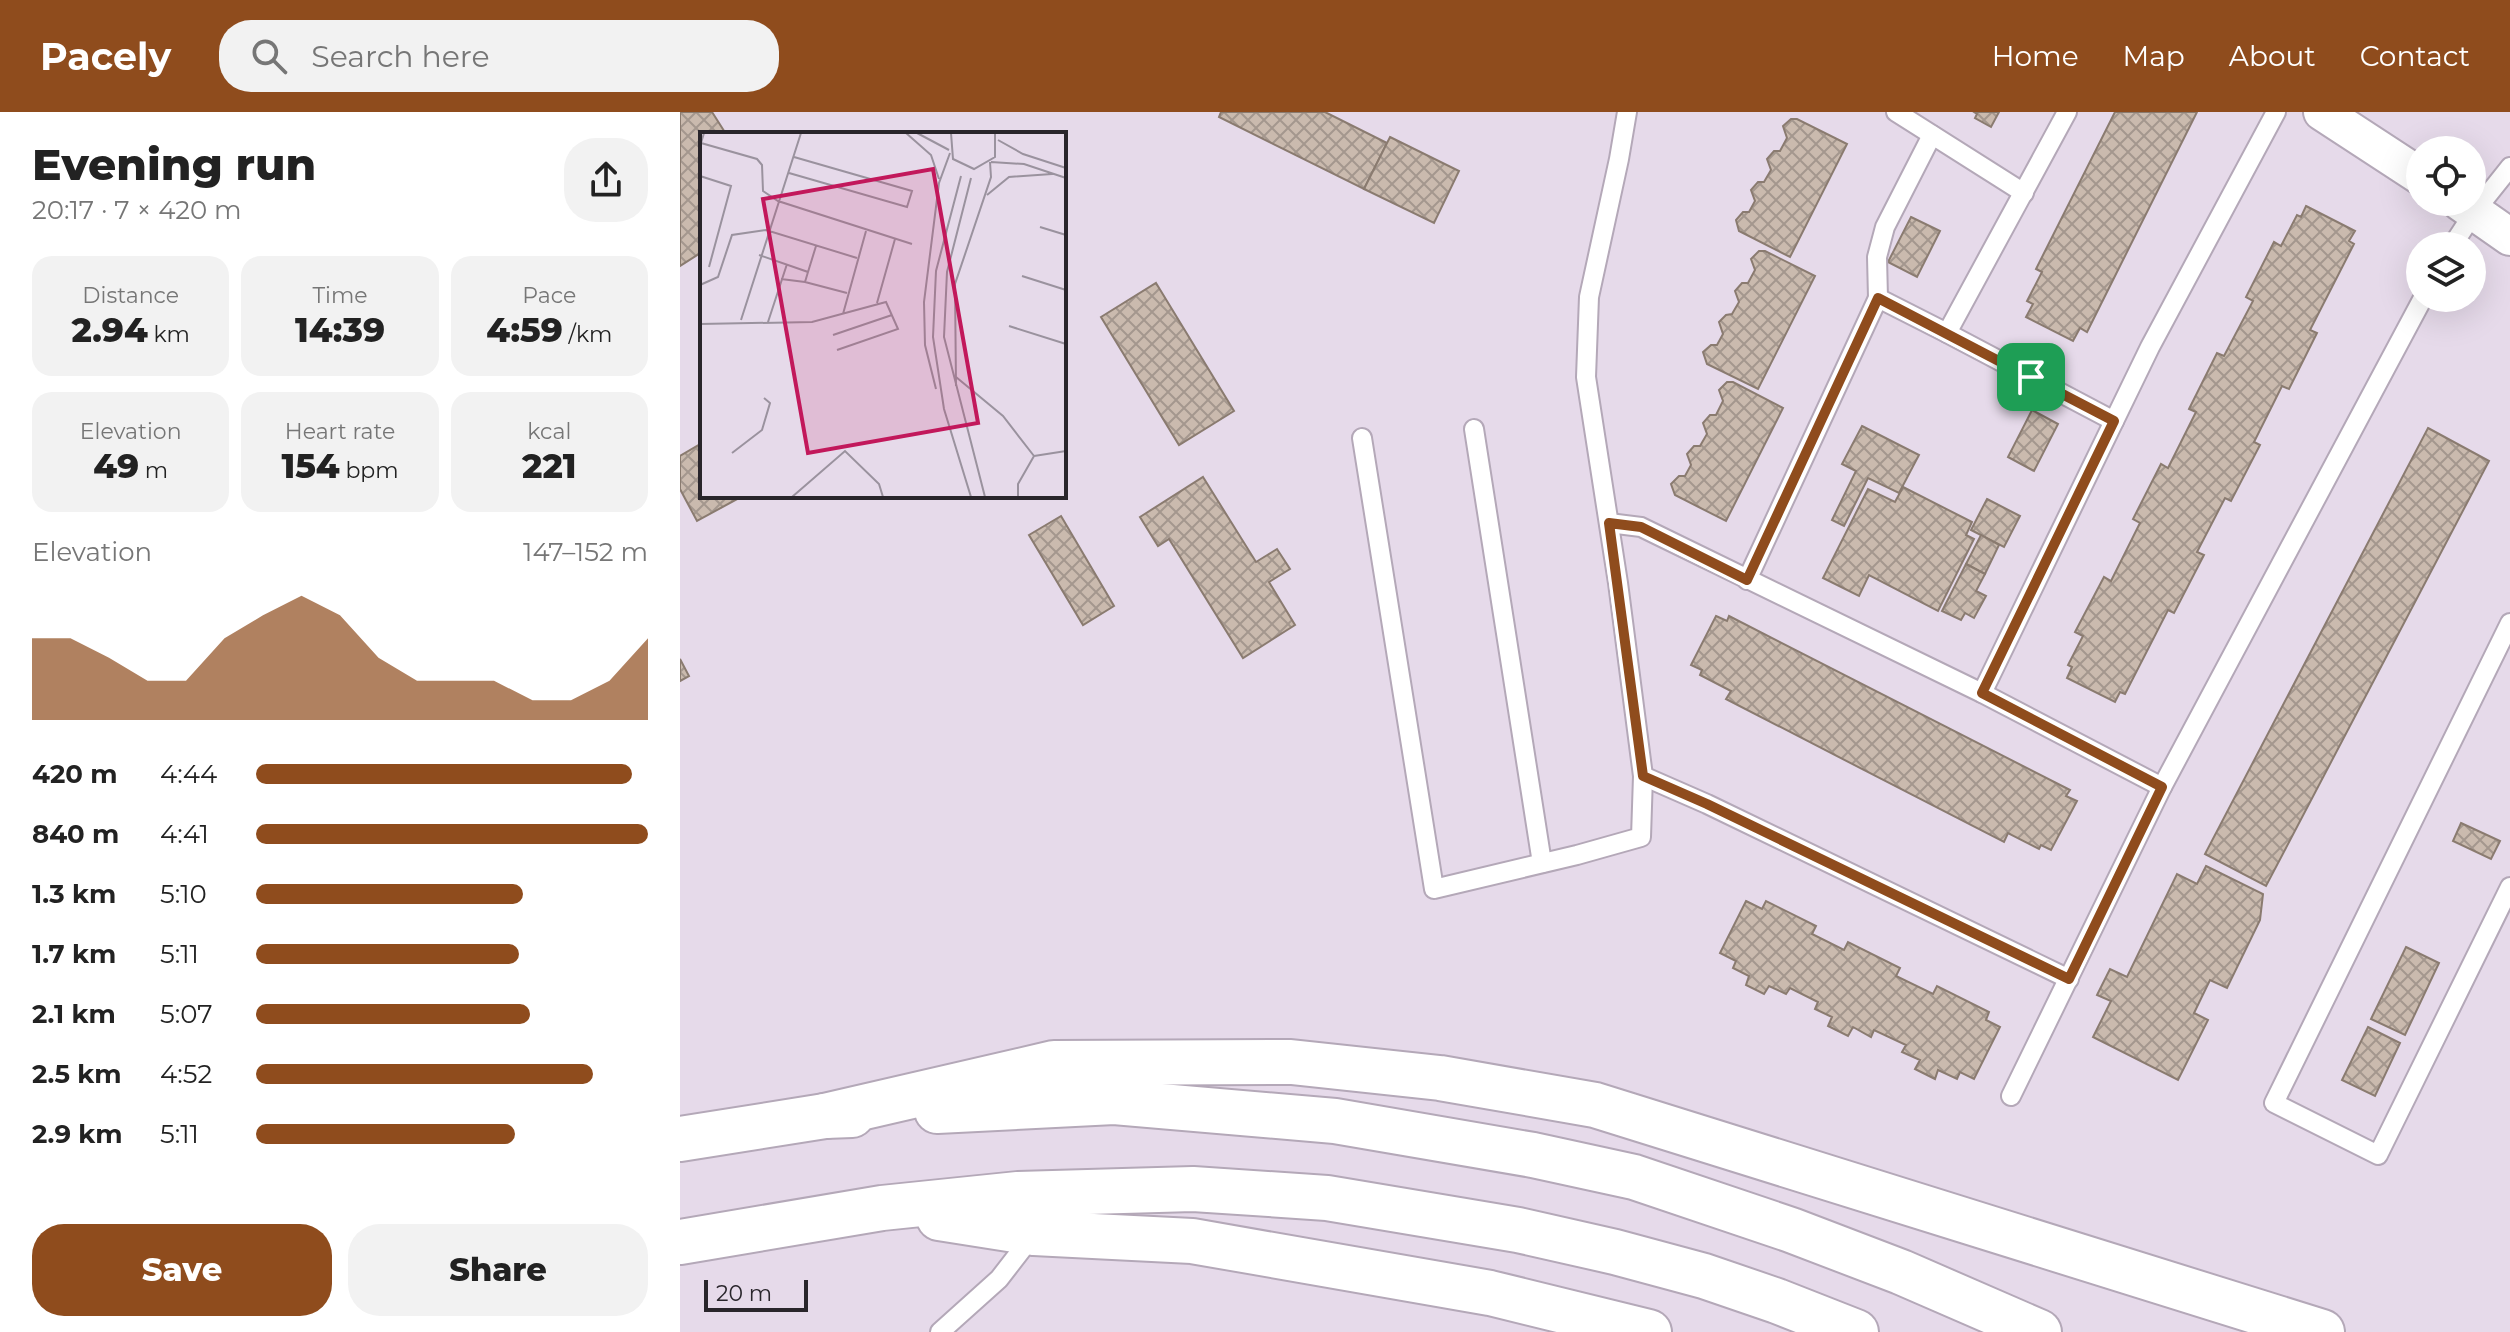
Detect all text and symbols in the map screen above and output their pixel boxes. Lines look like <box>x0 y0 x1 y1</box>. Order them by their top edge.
search box <box>219 20 779 92</box>
text: Pacely <box>40 33 171 80</box>
icon: search <box>247 34 291 78</box>
text: Search here <box>311 38 490 75</box>
text: Home <box>1992 39 2079 73</box>
text: Map <box>2123 39 2185 73</box>
text: About <box>2229 39 2316 73</box>
text: Contact <box>2360 39 2470 73</box>
inset map <box>700 132 1066 498</box>
map controls <box>2406 136 2486 312</box>
button: locate <box>2406 136 2486 216</box>
text: Evening run <box>32 137 316 191</box>
button: share <box>564 138 648 222</box>
text: 20:17 · 7 × 420 m <box>32 194 242 226</box>
button: layers <box>2406 232 2486 312</box>
text: Distance <box>82 282 179 309</box>
text: Time <box>312 282 368 309</box>
text: Pace <box>522 282 576 309</box>
text: 2.94 <box>72 309 148 351</box>
text: 14:39 <box>295 309 385 351</box>
text: 4:59 <box>486 309 563 351</box>
text: km <box>148 321 190 348</box>
text: /km <box>563 321 612 348</box>
pin <box>1997 343 2065 411</box>
icon: arrive <box>2009 355 2053 399</box>
text: Elevation <box>80 418 182 445</box>
text: Heart rate <box>285 418 395 445</box>
text: kcal <box>527 418 571 445</box>
text: 49 <box>93 445 139 487</box>
text: 154 <box>281 445 340 487</box>
text: 221 <box>522 445 577 487</box>
text: m <box>139 457 168 484</box>
text: bpm <box>340 457 399 484</box>
text: Elevation <box>32 536 152 568</box>
text: 147–152 m <box>523 536 648 568</box>
text: 420 m <box>32 758 118 790</box>
text: 4:44 <box>160 758 217 790</box>
text: 840 m <box>32 818 119 850</box>
text: 4:41 <box>160 818 209 850</box>
text: 1.3 km <box>32 878 116 910</box>
text: 5:10 <box>160 878 207 910</box>
text: 1.7 km <box>32 938 116 970</box>
text: 5:11 <box>160 938 199 970</box>
text: 2.1 km <box>32 998 116 1030</box>
text: 5:07 <box>160 998 213 1030</box>
text: 2.5 km <box>32 1058 121 1090</box>
text: 4:52 <box>160 1058 212 1090</box>
text: 2.9 km <box>32 1118 123 1150</box>
text: 5:11 <box>160 1118 199 1150</box>
button: Save <box>32 1224 332 1316</box>
button: Share <box>348 1224 648 1316</box>
scale bar <box>704 1276 808 1312</box>
text: 20 m <box>716 1280 772 1307</box>

